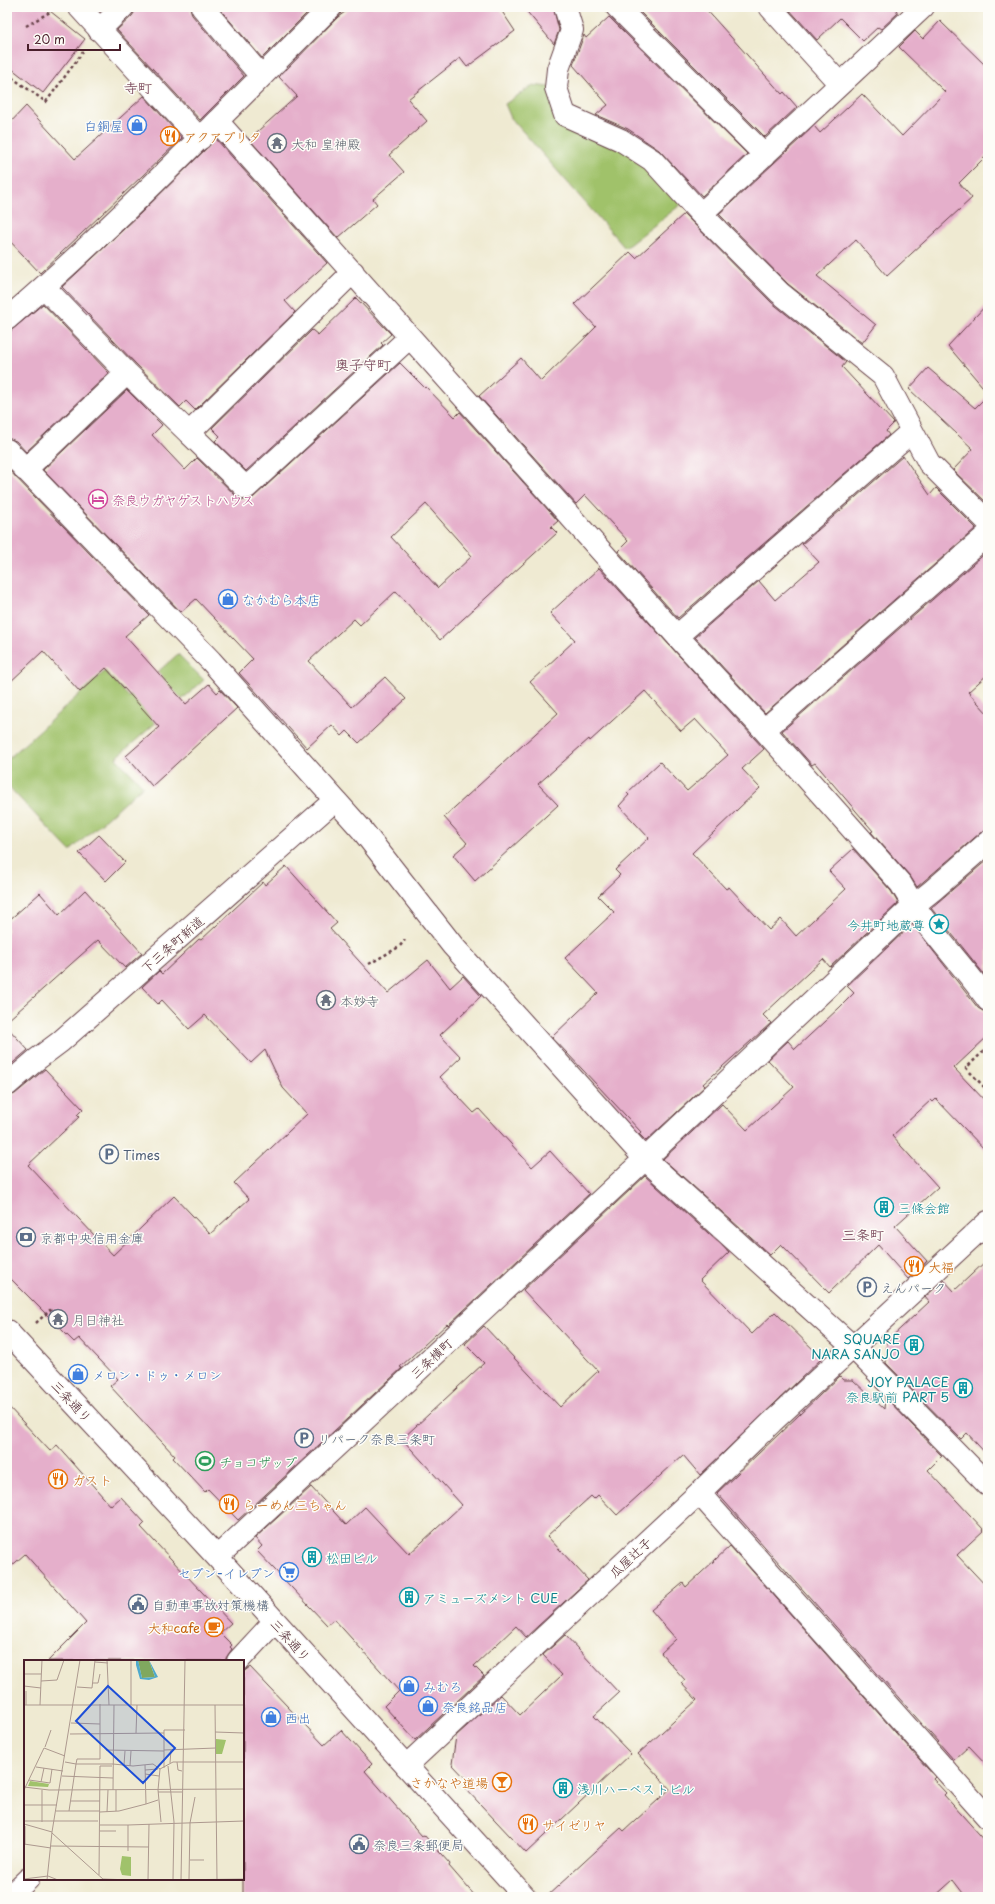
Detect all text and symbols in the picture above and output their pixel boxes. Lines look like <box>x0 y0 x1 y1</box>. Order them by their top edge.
scale bar <box>28 26 120 52</box>
text: 20 m <box>34 30 65 48</box>
district label: 寺町 <box>124 77 152 98</box>
shop icon: 白銅屋 <box>126 114 148 136</box>
place label: 白銅屋 <box>84 116 123 135</box>
restaurant icon: アクアプリタ <box>159 125 181 147</box>
place label: アクアプリタ <box>184 127 261 146</box>
temple icon: 大和 皇神殿 <box>266 132 288 154</box>
place label: 大和 皇神殿 <box>291 134 360 153</box>
district label: 奥子守町 <box>335 354 391 375</box>
hotel icon: 奈良ウガヤゲストハウス <box>87 488 109 510</box>
place label: 奈良ウガヤゲストハウス <box>112 490 254 509</box>
shop icon: なかむら本店 <box>217 588 239 610</box>
place label: なかむら本店 <box>242 590 320 609</box>
street label: 下三条町新道 <box>136 911 208 977</box>
place icon: 今井町地蔵尊 <box>928 913 950 935</box>
place label: 今井町地蔵尊 <box>847 915 925 934</box>
temple icon: 本妙寺 <box>315 989 337 1011</box>
place label: 本妙寺 <box>340 991 379 1010</box>
parking icon: Times <box>98 1143 120 1165</box>
place label: Times <box>123 1145 160 1164</box>
building icon: 三條会館 <box>873 1196 895 1218</box>
place label: 三條会館 <box>898 1198 950 1217</box>
district label: 三条町 <box>842 1224 884 1245</box>
bank icon: 京都中央信用金庫 <box>15 1226 37 1248</box>
place label: 京都中央信用金庫 <box>40 1228 144 1247</box>
restaurant icon: 大福 <box>903 1255 925 1277</box>
place label: 大福 <box>928 1257 954 1276</box>
parking icon: えんパーク <box>856 1276 878 1298</box>
place label: えんパーク <box>881 1278 946 1297</box>
temple icon: 月日神社 <box>47 1308 69 1330</box>
place label: 月日神社 <box>72 1310 124 1329</box>
place label: SQUARE NARA SANJO <box>811 1329 900 1363</box>
street label: 三条横町 <box>406 1333 456 1383</box>
building icon: SQUARE NARA SANJO <box>903 1334 925 1356</box>
shop icon: メロン・ドゥ・メロン <box>67 1363 89 1385</box>
place label: メロン・ドゥ・メロン <box>92 1365 222 1384</box>
place label: JOY PALACE 奈良駅前 PART 5 <box>846 1372 949 1406</box>
street label: 三条通り <box>47 1376 97 1426</box>
building icon: JOY PALACE 奈良駅前 PART 5 <box>952 1377 974 1399</box>
parking icon: リパーク奈良三条町 <box>293 1427 315 1449</box>
place label: リパーク奈良三条町 <box>318 1429 435 1448</box>
sports icon: チョコザップ <box>194 1450 216 1472</box>
place label: チョコザップ <box>219 1452 297 1471</box>
restaurant icon: ガスト <box>47 1468 69 1490</box>
place label: ガスト <box>72 1470 112 1489</box>
restaurant icon: らーめん三ちゃん <box>218 1493 240 1515</box>
place label: らーめん三ちゃん <box>243 1495 347 1514</box>
street label: 瓜屋辻子 <box>605 1532 655 1582</box>
building icon: 松田ビル <box>301 1546 323 1568</box>
place label: 松田ビル <box>326 1548 378 1567</box>
supermarket icon: セブン-イレブン <box>278 1561 300 1583</box>
place label: セブン-イレブン <box>178 1563 275 1582</box>
building icon: アミューズメント CUE <box>398 1586 420 1608</box>
place label: アミューズメント CUE <box>423 1588 558 1607</box>
public building icon: 自動車事故対策機構 <box>127 1593 149 1615</box>
place label: 自動車事故対策機構 <box>152 1595 269 1614</box>
street label: 三条通り <box>267 1614 315 1666</box>
cafe icon: 大和cafe <box>203 1616 225 1638</box>
place label: 大和cafe <box>147 1618 200 1637</box>
inset map <box>24 1660 244 1880</box>
shop icon: みむろ <box>398 1675 420 1697</box>
place label: みむろ <box>423 1677 462 1696</box>
shop icon: 奈良銘品店 <box>417 1695 439 1717</box>
place label: 奈良銘品店 <box>442 1697 507 1716</box>
shop icon: 西出 <box>260 1706 282 1728</box>
place label: 西出 <box>285 1708 311 1727</box>
bar icon: さかなや道場 <box>491 1771 513 1793</box>
place label: さかなや道場 <box>410 1773 488 1792</box>
building icon: 浅川ハーベストビル <box>552 1777 574 1799</box>
place label: 浅川ハーベストビル <box>577 1779 695 1798</box>
restaurant icon: サイゼリヤ <box>517 1813 539 1835</box>
place label: サイゼリヤ <box>542 1815 606 1834</box>
public building icon: 奈良三条郵便局 <box>348 1833 370 1855</box>
place label: 奈良三条郵便局 <box>373 1835 464 1854</box>

